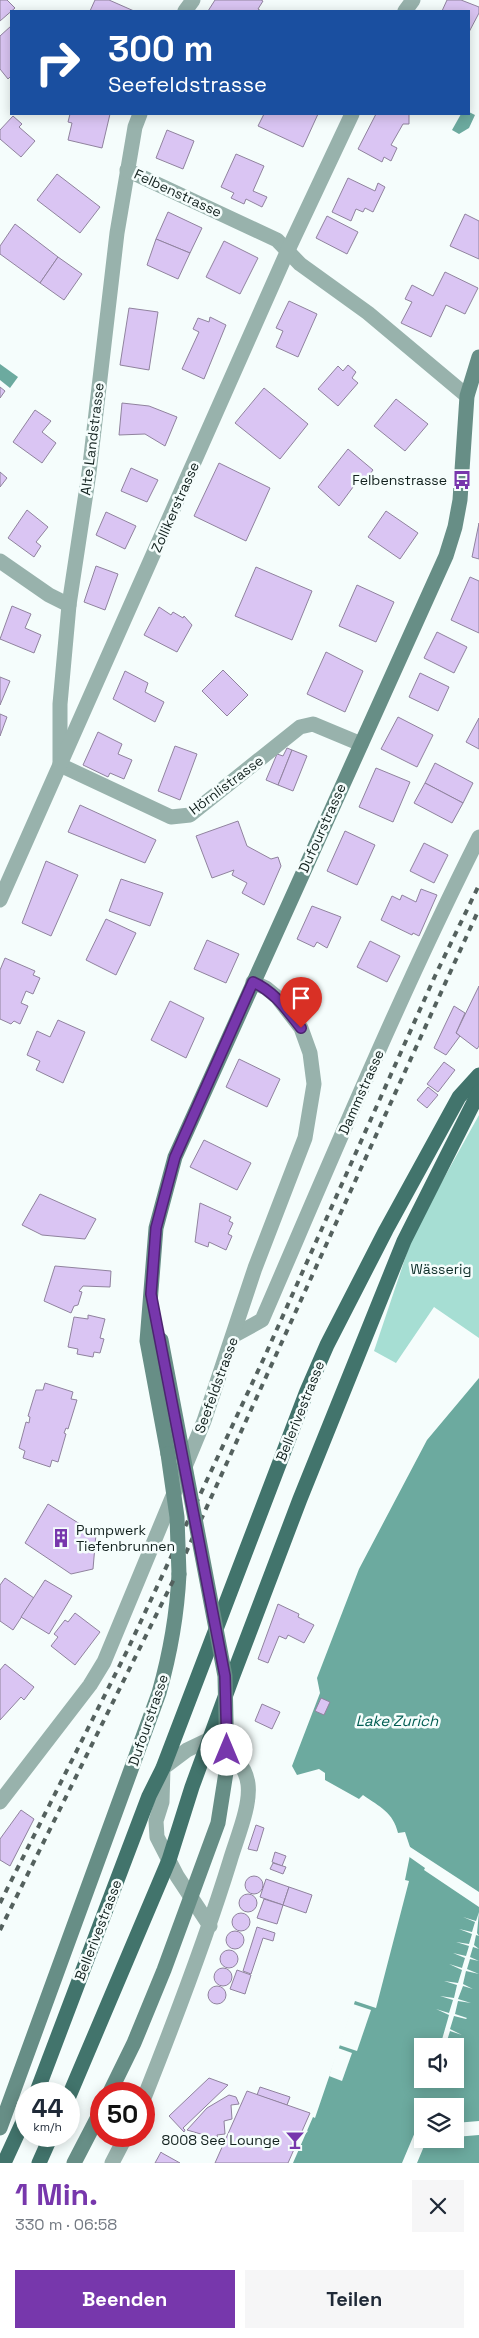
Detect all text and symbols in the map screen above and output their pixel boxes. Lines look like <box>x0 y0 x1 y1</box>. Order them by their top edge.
text: 300 m <box>108 27 213 71</box>
icon: right <box>25 30 90 95</box>
text: Seefeldstrasse <box>108 70 267 98</box>
street label: Felbenstrasse <box>131 165 225 221</box>
street label: Alte Landstrasse <box>76 382 108 496</box>
street label: Zollikerstrasse <box>147 459 203 555</box>
bus stop icon: Felbenstrasse <box>451 469 473 491</box>
place label: Felbenstrasse <box>352 471 447 489</box>
street label: Hörnlistrasse <box>185 751 267 819</box>
street label: Dufourstrasse <box>294 781 350 875</box>
pin <box>280 977 322 1028</box>
icon: arrive <box>287 984 315 1012</box>
street label: Dammstrasse <box>334 1047 388 1137</box>
park label: Wässerig <box>411 1260 471 1278</box>
street label: Seefeldstrasse <box>190 1334 242 1436</box>
street label: Bellerivestrasse <box>272 1358 328 1464</box>
place label: Pumpwerk Tiefenbrunnen <box>76 1521 175 1555</box>
building icon: Pumpwerk Tiefenbrunnen <box>50 1527 72 1549</box>
street label: Dufourstrasse <box>124 1672 172 1768</box>
water label: Lake Zurich <box>356 1711 439 1730</box>
position arrow <box>200 1723 252 1775</box>
street label: Bellerivestrasse <box>70 1877 126 1983</box>
map controls <box>414 2038 464 2148</box>
button: sound <box>414 2038 464 2088</box>
speed limit sign: 50 <box>90 2082 155 2147</box>
text: 44 <box>32 2092 63 2124</box>
button: layers <box>414 2098 464 2148</box>
text: km/h <box>33 2119 62 2135</box>
bar icon: 8008 See Lounge <box>284 2129 306 2151</box>
place label: 8008 See Lounge <box>162 2131 280 2149</box>
text: 1 Min. <box>15 2175 98 2214</box>
button: close <box>412 2180 464 2232</box>
text: 330 m · 06:58 <box>15 2214 117 2235</box>
button: Beenden <box>15 2270 235 2328</box>
button: Teilen <box>245 2270 464 2328</box>

